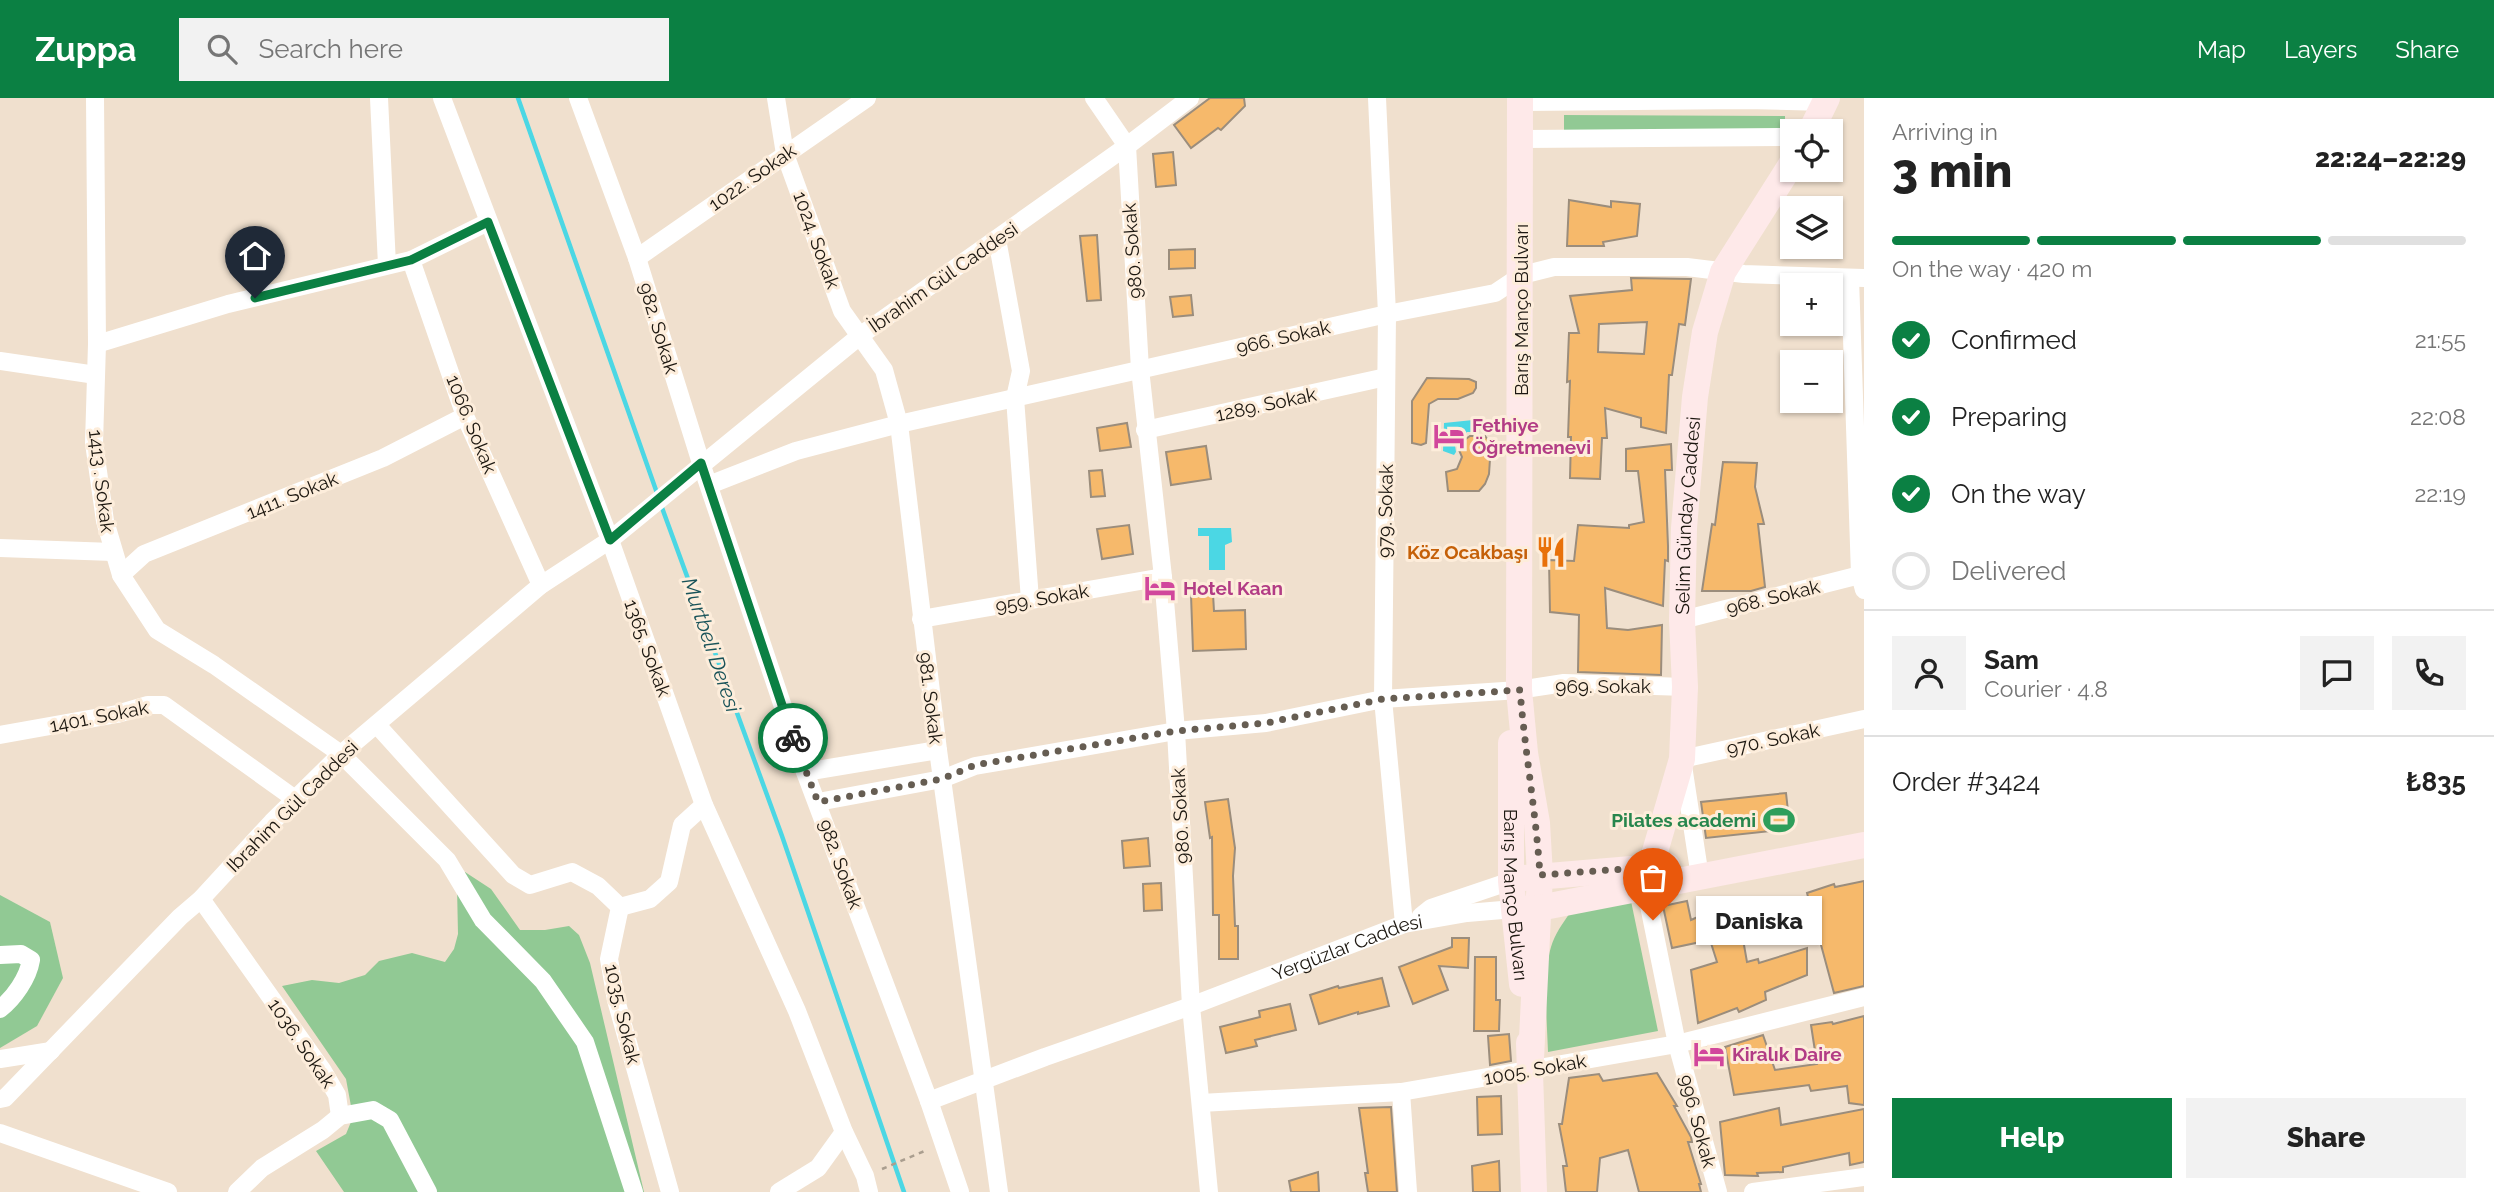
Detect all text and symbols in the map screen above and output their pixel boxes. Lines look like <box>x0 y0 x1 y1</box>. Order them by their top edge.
search box <box>179 18 669 81</box>
text: Zuppa <box>35 30 137 69</box>
icon: search <box>203 30 241 68</box>
text: Search here <box>259 34 403 64</box>
text: Map <box>2197 35 2246 64</box>
text: Layers <box>2284 35 2357 64</box>
text: Share <box>2395 35 2459 64</box>
text: Arriving in <box>1892 118 1998 145</box>
map controls <box>1780 119 1843 413</box>
button: locate <box>1780 119 1843 182</box>
street label: 1022. Sokak <box>704 139 800 215</box>
text: 22:24–22:29 <box>2315 143 2466 173</box>
text: 3 min <box>1892 144 2012 198</box>
street label: 1024. Sokak <box>789 188 845 292</box>
button: layers <box>1780 196 1843 259</box>
street label: 980. Sokak <box>1118 202 1146 300</box>
street label: İbrahim Gül Caddesi <box>864 217 1022 337</box>
street label: Barış Manço Bulvarı <box>1510 224 1532 396</box>
pin <box>225 226 285 298</box>
icon: home <box>236 237 274 275</box>
text: On the way · 420 m <box>1892 255 2092 282</box>
button: + <box>1780 273 1843 336</box>
street label: 982. Sokak <box>635 280 683 376</box>
street label: 966. Sokak <box>1234 316 1332 358</box>
icon: check <box>1892 321 1930 359</box>
text: Confirmed <box>1951 325 2077 355</box>
text: 21:55 <box>2415 326 2466 353</box>
button: − <box>1780 350 1843 413</box>
street label: 1066. Sokak <box>442 371 502 477</box>
street label: 1289. Sokak <box>1214 383 1318 425</box>
icon: check <box>1892 398 1930 436</box>
text: Preparing <box>1951 402 2067 432</box>
text: 22:08 <box>2410 403 2466 430</box>
place label: Fethiye Öğretmenevi <box>1472 414 1591 458</box>
street label: Selim Günday Caddesi <box>1671 416 1704 615</box>
hotel icon: Fethiye Öğretmenevi <box>1432 419 1466 453</box>
street label: 1413 . Sokak <box>85 428 119 534</box>
street label: 979. Sokak <box>1373 464 1397 558</box>
street label: 1411. Sokak <box>243 467 341 523</box>
icon: check <box>1892 475 1930 513</box>
text: On the way <box>1951 479 2086 509</box>
text: 22:19 <box>2414 480 2466 507</box>
restaurant icon: Köz Ocakbaşı <box>1534 535 1568 569</box>
place label: Köz Ocakbaşı <box>1407 541 1528 563</box>
text: Delivered <box>1951 556 2066 586</box>
hotel icon: Hotel Kaan <box>1143 571 1177 605</box>
water label: Murtbeli Deresi <box>677 574 746 716</box>
street label: 968. Sokak <box>1724 575 1822 619</box>
place label: Hotel Kaan <box>1183 577 1283 599</box>
street label: 959. Sokak <box>994 579 1090 617</box>
street label: 1365. Sokak <box>620 596 676 700</box>
button: person <box>1892 636 1966 710</box>
button: chat <box>2300 636 2374 710</box>
button: phone <box>2392 636 2466 710</box>
text: Sam <box>1984 645 2039 675</box>
street label: 981. Sokak <box>914 651 948 745</box>
street label: 969. Sokak <box>1555 675 1651 697</box>
text: Courier · 4.8 <box>1984 675 2108 702</box>
street label: 1401. Sokak <box>48 696 150 736</box>
courier <box>758 703 828 773</box>
street label: 970. Sokak <box>1725 718 1821 760</box>
icon: bike <box>774 719 812 757</box>
street label: Ibrahim Gül Caddesi <box>222 736 362 876</box>
text: Order #3424 <box>1892 767 2040 797</box>
text: ₺835 <box>2406 767 2466 797</box>
street label: 980. Sokak <box>1167 768 1193 864</box>
sports icon: Pilates academi <box>1762 803 1796 837</box>
street label: Barış Manço Bulvarı <box>1500 809 1533 982</box>
place label: Pilates academi <box>1611 809 1756 831</box>
street label: 982. Sokak <box>815 816 867 912</box>
pin <box>1623 848 1683 920</box>
icon: bag <box>1634 859 1672 897</box>
callout: Daniska <box>1695 896 1821 944</box>
text: Daniska <box>1715 907 1803 934</box>
street label: Yergüzlar Caddesi <box>1269 910 1424 985</box>
street label: 1035. Sokak <box>601 962 645 1066</box>
street label: 1036. Sokak <box>264 994 340 1092</box>
hotel icon: Kiralık Daire <box>1692 1037 1726 1071</box>
place label: Kiralık Daire <box>1732 1043 1842 1065</box>
street label: 1005. Sokak <box>1482 1049 1588 1089</box>
street label: 996. Sokak <box>1675 1072 1721 1170</box>
button: Help <box>1892 1098 2172 1178</box>
button: Share <box>2186 1098 2466 1178</box>

